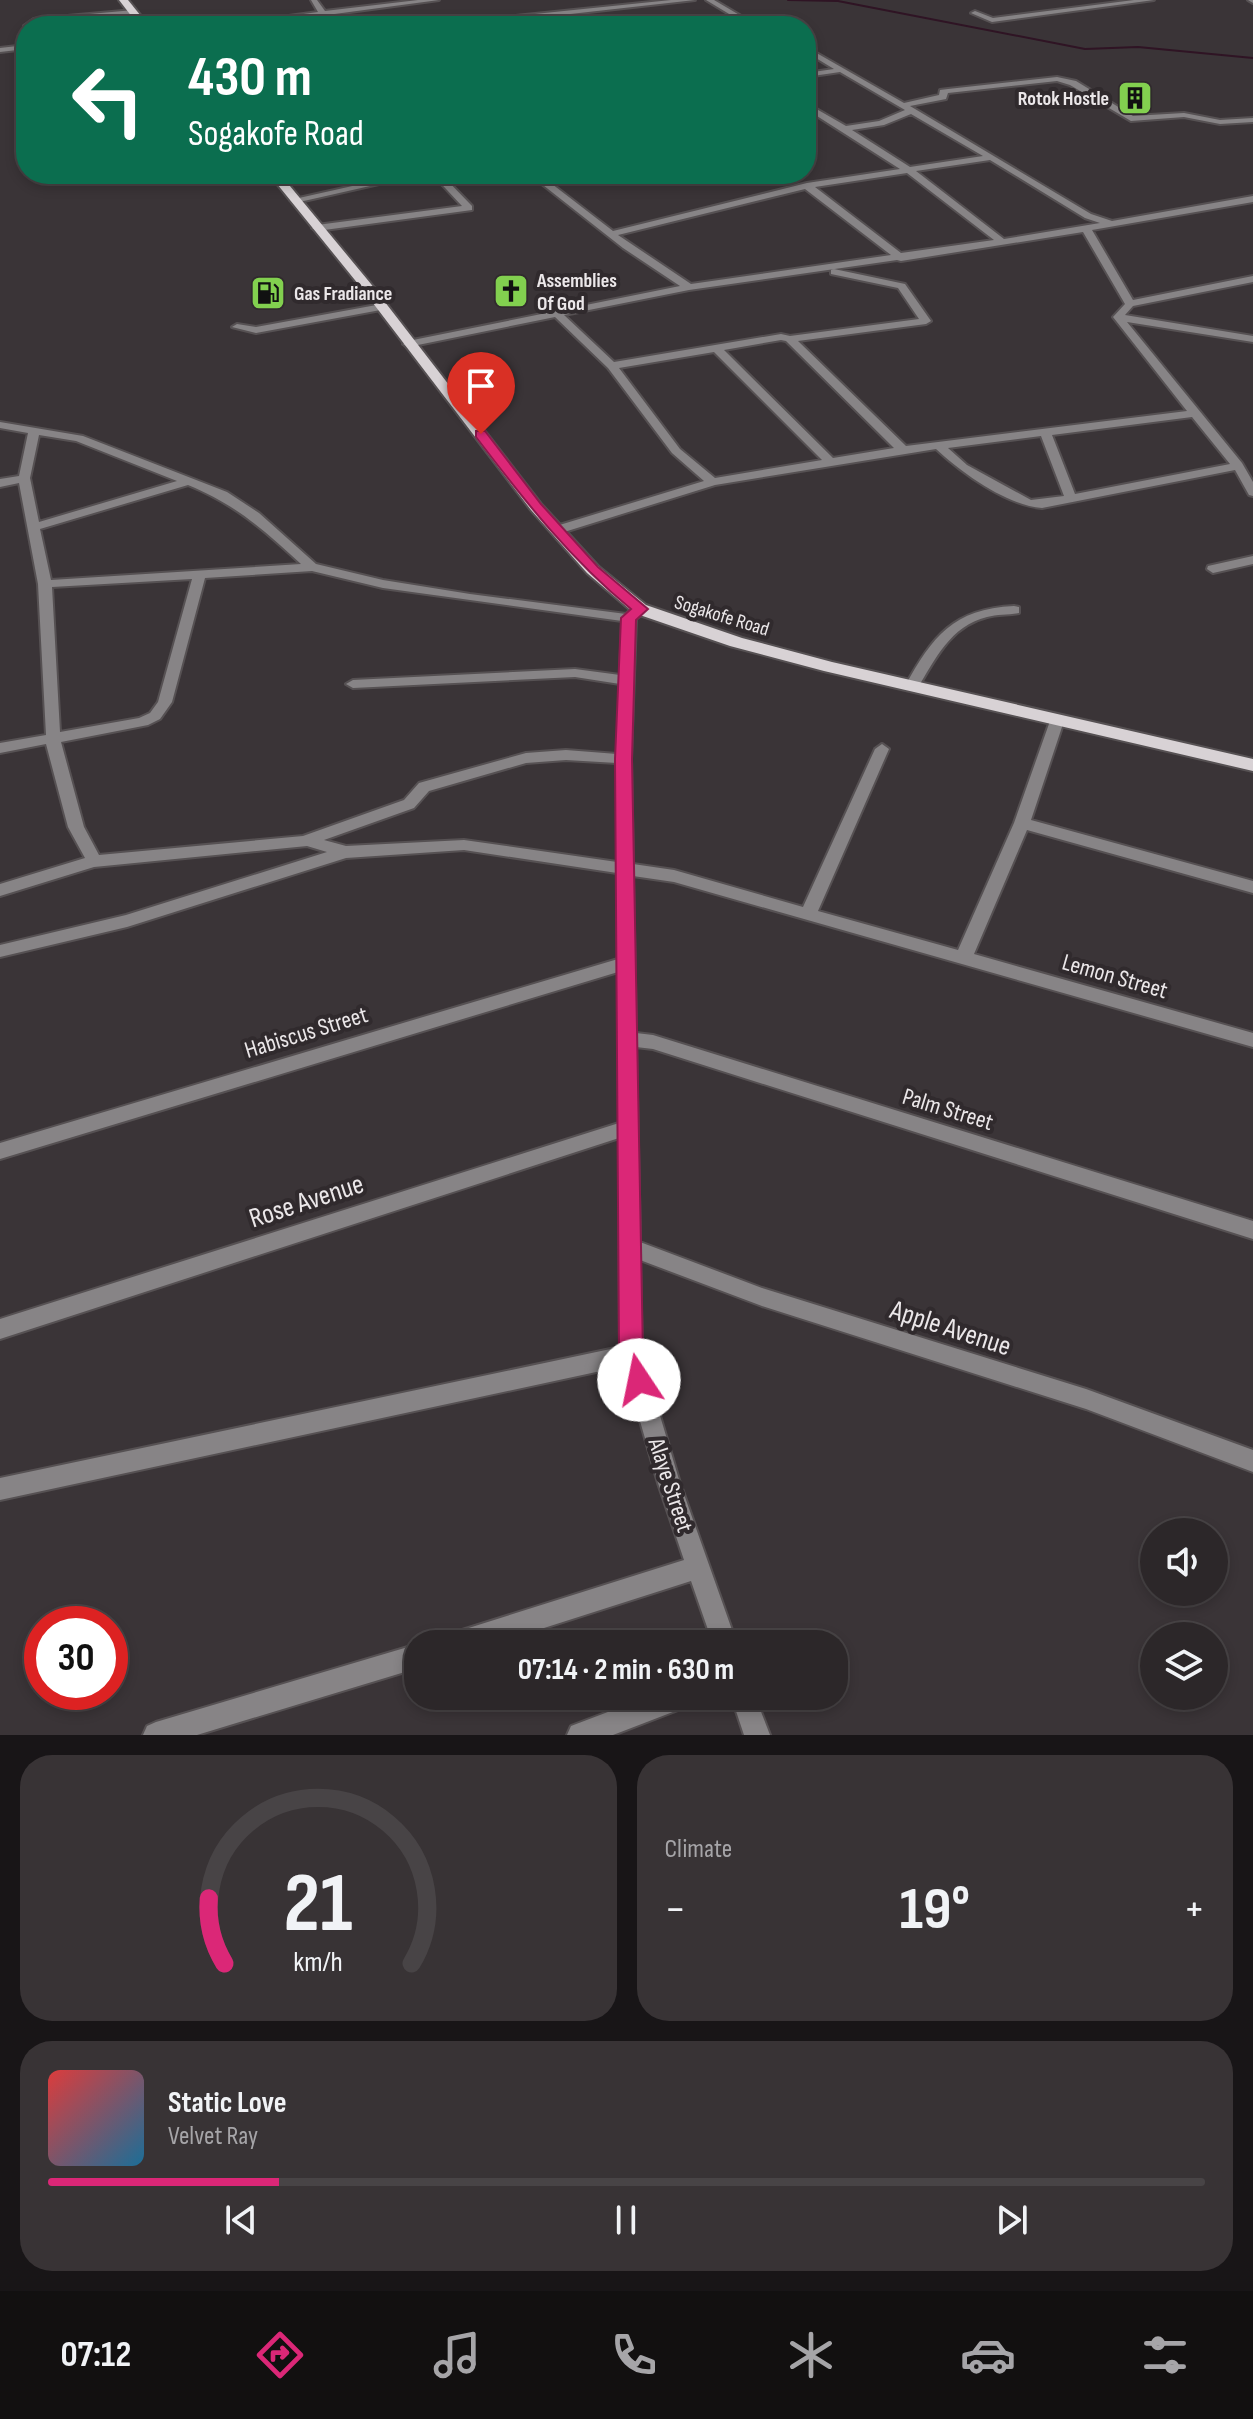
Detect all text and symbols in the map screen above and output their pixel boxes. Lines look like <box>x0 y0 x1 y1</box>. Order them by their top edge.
text: 430 m <box>188 45 312 112</box>
icon: left <box>56 48 160 152</box>
building icon: Rotok Hostle <box>1116 79 1154 117</box>
place label: Rotok Hostle <box>1018 87 1109 111</box>
text: Sogakofe Road <box>188 113 364 156</box>
place label: Assemblies Of God <box>536 269 617 316</box>
church icon: Assemblies Of God <box>492 272 530 310</box>
fuel station icon: Gas Fradiance <box>249 274 287 312</box>
place label: Gas Fradiance <box>294 282 392 306</box>
pin <box>447 352 515 434</box>
icon: arrive <box>459 364 503 408</box>
street label: Sogakofe Road <box>671 590 772 642</box>
street label: Lemon Street <box>1059 948 1171 1005</box>
street label: Habiscus Street <box>241 1000 371 1065</box>
street label: Palm Street <box>899 1082 997 1137</box>
street label: Rose Avenue <box>245 1167 368 1235</box>
street label: Apple Avenue <box>885 1293 1015 1363</box>
position arrow <box>597 1338 681 1422</box>
street label: Alaye Street <box>641 1433 699 1536</box>
map controls <box>1140 1518 1228 1710</box>
button: sound <box>1140 1518 1228 1606</box>
speed limit sign: 30 <box>24 1606 128 1710</box>
button: layers <box>1140 1622 1228 1710</box>
text: 07:14 · 2 min · 630 m <box>518 1652 734 1688</box>
text: Climate <box>665 1834 732 1865</box>
text: 21 <box>284 1855 353 1955</box>
text: 19° <box>899 1874 970 1946</box>
text: − <box>665 1883 686 1936</box>
text: + <box>1183 1883 1205 1936</box>
text: km/h <box>294 1945 343 1980</box>
text: Static Love <box>168 2085 287 2121</box>
text: Velvet Ray <box>168 2121 258 2152</box>
icon: previous <box>219 2198 263 2242</box>
icon: pause <box>604 2198 648 2242</box>
icon: next <box>990 2198 1034 2242</box>
icon: directions <box>252 2327 308 2383</box>
icon: music <box>429 2327 485 2383</box>
icon: phone <box>606 2327 662 2383</box>
icon: climate <box>783 2327 839 2383</box>
icon: car <box>960 2327 1016 2383</box>
icon: filters <box>1137 2327 1193 2383</box>
text: 07:12 <box>60 2334 131 2377</box>

